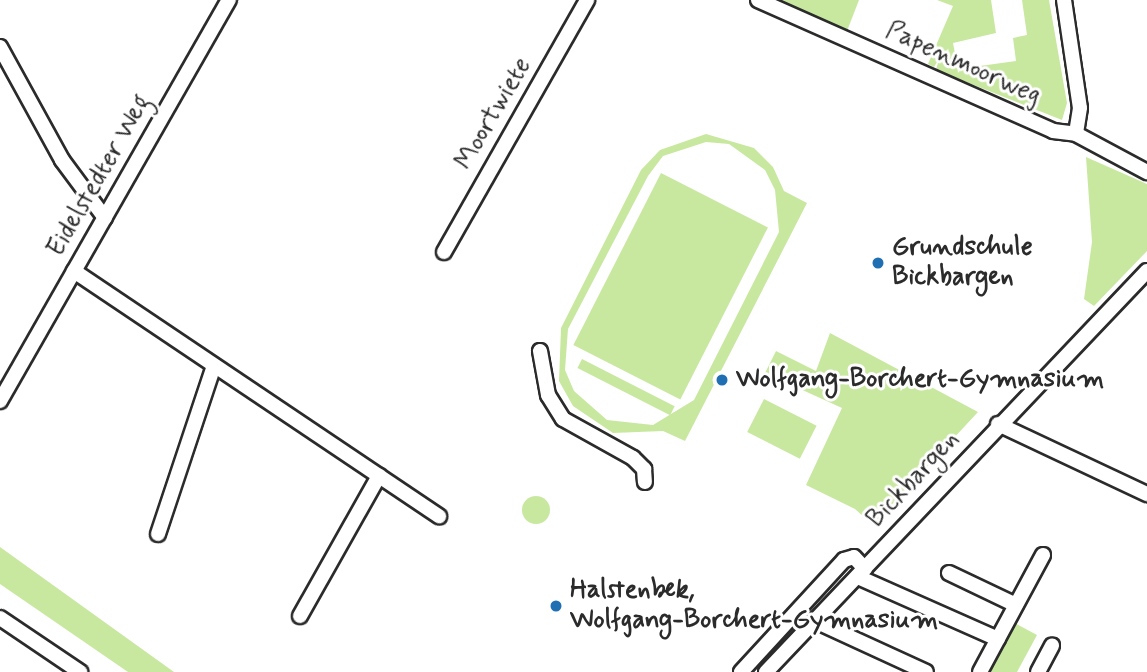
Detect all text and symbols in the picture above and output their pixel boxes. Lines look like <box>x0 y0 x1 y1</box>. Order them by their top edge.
street label: Papenmoorweg <box>880 16 1046 112</box>
street label: Moortwiete <box>449 52 539 176</box>
street label: Eidelstedter Weg <box>41 89 159 263</box>
place label: Grundschule Bickbargen <box>892 232 1033 294</box>
marker: Grundschule Bickbargen <box>870 255 886 271</box>
place label: Wolfgang-Borchert-Gymnasium <box>736 364 1104 396</box>
marker: Wolfgang-Borchert-Gymnasium <box>714 372 730 388</box>
street label: Bickbargen <box>861 425 967 535</box>
place label: Halstenbek, Wolfgang-Borchert-Gymnasium <box>570 575 938 636</box>
marker: Halstenbek, Wolfgang-Borchert-Gymnasium <box>548 598 564 614</box>

